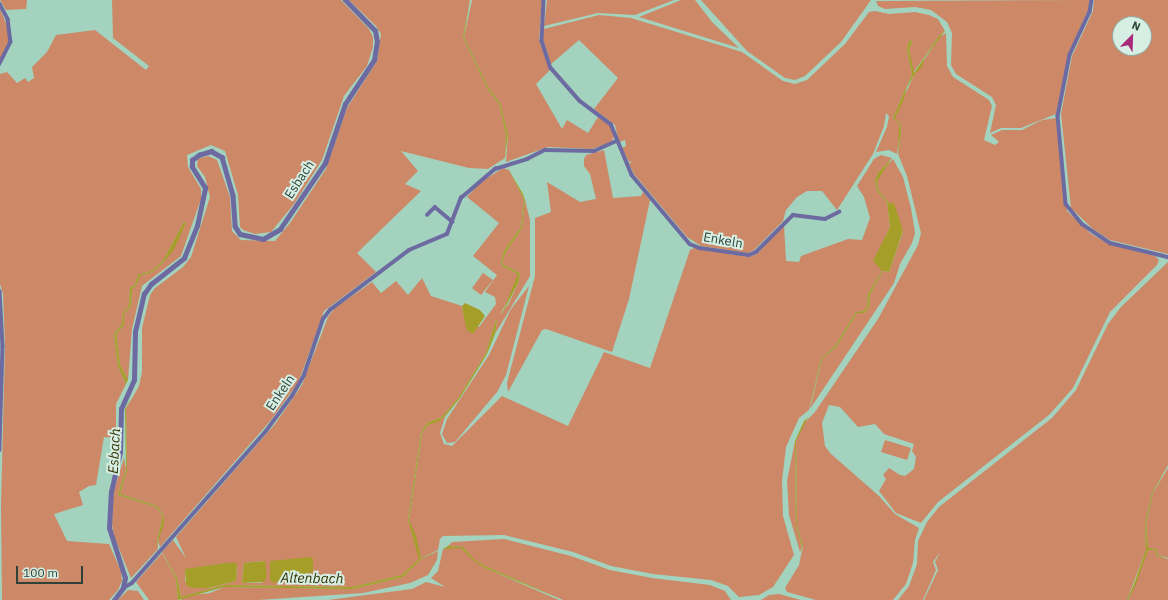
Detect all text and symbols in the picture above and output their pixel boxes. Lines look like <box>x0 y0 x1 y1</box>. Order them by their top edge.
north arrow <box>1112 16 1152 56</box>
text: N <box>1130 18 1143 34</box>
street label: Esbach <box>282 158 318 202</box>
street label: Enkeln <box>702 230 744 252</box>
street label: Enkeln <box>263 372 299 414</box>
water label: Esbach <box>104 428 124 474</box>
scale bar <box>18 558 85 584</box>
text: 100 m <box>23 565 58 580</box>
water label: Altenbach <box>280 569 344 587</box>

